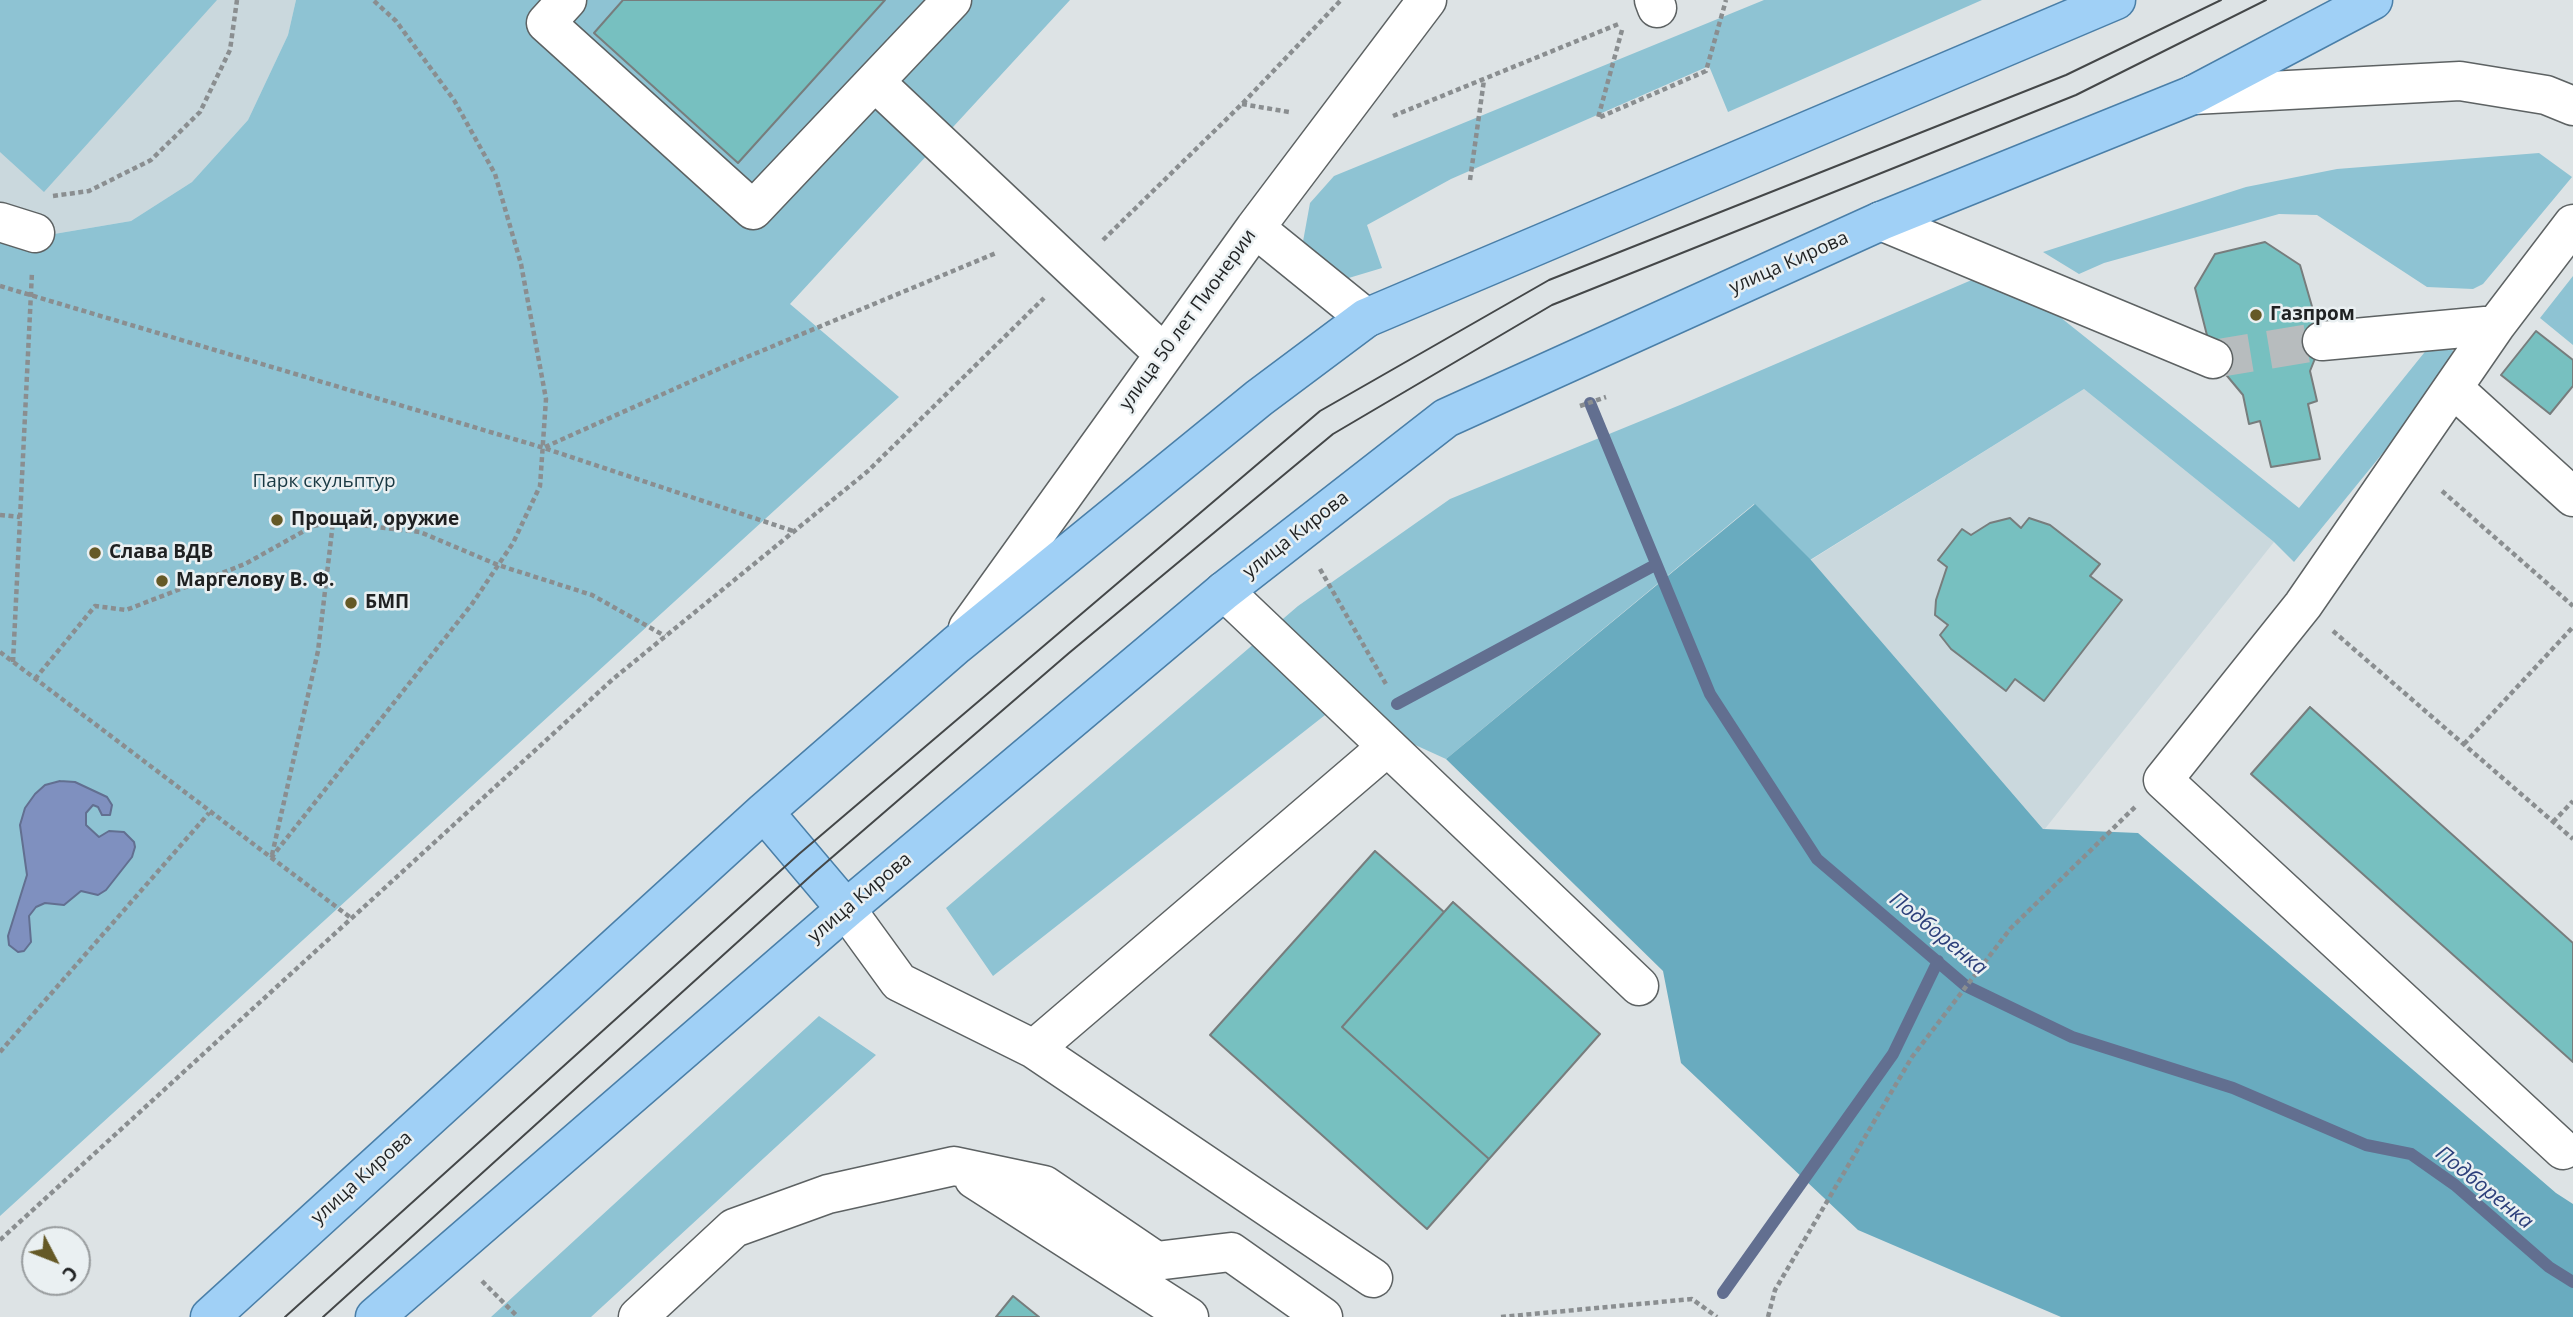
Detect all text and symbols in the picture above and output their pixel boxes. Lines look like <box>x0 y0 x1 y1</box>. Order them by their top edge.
street label: улица 50 лет Пионерии <box>1115 225 1261 415</box>
street label: улица Кирова <box>1726 227 1852 299</box>
place label: Газпром <box>2270 304 2355 326</box>
marker: Газпром <box>2248 307 2264 323</box>
park label: Парк скульптур <box>252 471 396 493</box>
street label: улица Кирова <box>1239 487 1353 583</box>
place label: Прощай, оружие <box>291 509 459 531</box>
marker: Прощай, оружие <box>269 512 285 528</box>
place label: Слава ВДВ <box>109 542 213 564</box>
marker: Слава ВДВ <box>87 545 103 561</box>
place label: Маргелову В. Ф. <box>176 570 334 592</box>
marker: Маргелову В. Ф. <box>154 573 170 589</box>
place label: БМП <box>365 592 409 614</box>
marker: БМП <box>343 595 359 611</box>
street label: улица Кирова <box>804 848 916 948</box>
water label: Подборенка <box>1884 887 1992 981</box>
street label: улица Кирова <box>307 1127 417 1229</box>
water label: Подборенка <box>2430 1141 2538 1235</box>
north arrow <box>21 1226 91 1296</box>
text: С <box>56 1261 84 1287</box>

